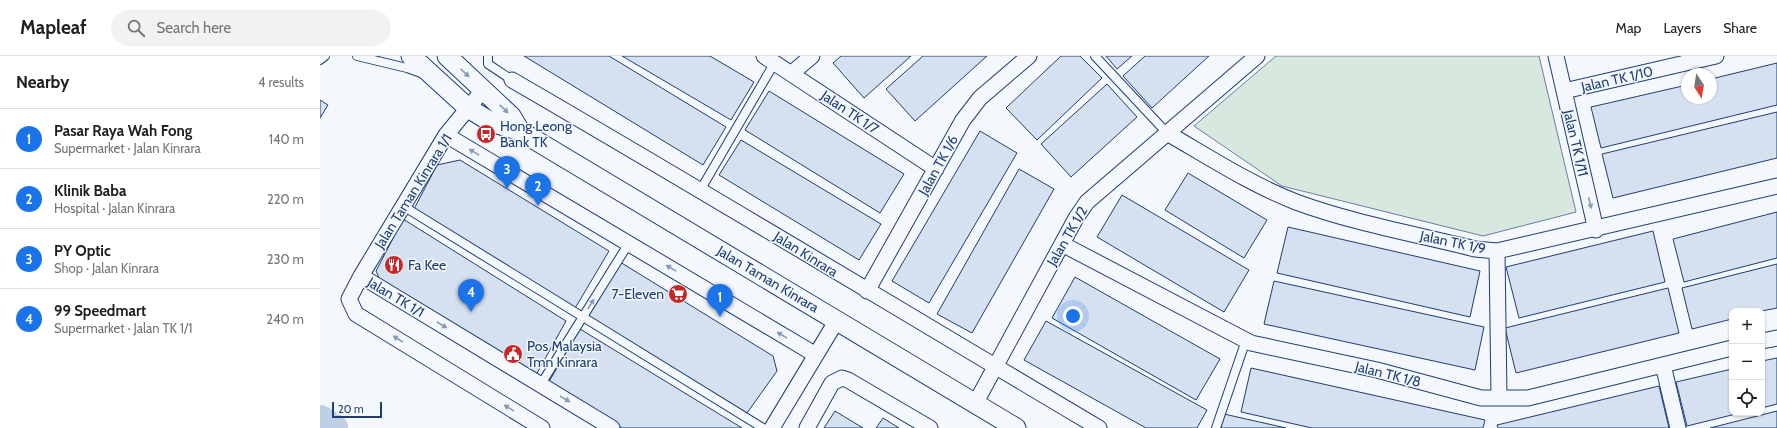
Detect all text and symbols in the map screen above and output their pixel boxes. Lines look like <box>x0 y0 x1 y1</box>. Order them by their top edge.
search box <box>111 10 391 46</box>
text: Mapleaf <box>20 16 87 39</box>
icon: search <box>125 17 147 39</box>
text: Search here <box>157 19 231 37</box>
text: Map <box>1616 19 1641 37</box>
text: Layers <box>1663 19 1701 37</box>
text: Share <box>1723 19 1757 37</box>
street label: Jalan TK 1/10 <box>1578 62 1655 96</box>
one-way arrow <box>460 68 470 78</box>
north arrow <box>1681 68 1717 104</box>
text: Nearby <box>16 72 69 92</box>
text: 4 results <box>258 74 304 90</box>
street label: Jalan TK 1/7 <box>817 86 882 138</box>
one-way arrow <box>499 104 508 113</box>
street label: Jalan TK 1/11 <box>1559 107 1592 178</box>
place label: Hong Leong Bank TK <box>500 117 573 151</box>
text: Pasar Raya Wah Fong <box>54 122 192 140</box>
bus stop icon: Hong Leong Bank TK <box>475 123 497 145</box>
street label: Jalan Taman Kinrara 1/1 <box>370 130 456 253</box>
text: 1 <box>27 131 31 147</box>
text: 140 m <box>269 131 304 147</box>
street label: Jalan TK 1/6 <box>914 132 962 199</box>
text: Supermarket · Jalan Kinrara <box>54 140 201 156</box>
one-way arrow <box>468 149 480 156</box>
pin: 3 <box>494 156 520 189</box>
pin: 2 <box>525 173 551 206</box>
text: Klinik Baba <box>54 182 126 200</box>
text: 2 <box>26 191 32 207</box>
text: 220 m <box>267 191 304 207</box>
one-way arrow <box>1587 197 1593 209</box>
text: Hospital · Jalan Kinrara <box>54 200 175 216</box>
street label: Jalan TK 1/2 <box>1042 203 1091 270</box>
street label: Jalan TK 1/9 <box>1418 226 1488 258</box>
street label: Jalan Kinrara <box>770 227 842 281</box>
street label: Jalan Taman Kinrara <box>713 241 822 317</box>
text: PY Optic <box>54 242 111 260</box>
text: 3 <box>25 251 33 267</box>
text: 230 m <box>267 251 304 267</box>
restaurant icon: Fa Kee <box>383 254 405 276</box>
place label: Fa Kee <box>408 256 446 274</box>
text: Shop · Jalan Kinrara <box>54 260 159 276</box>
one-way arrow <box>665 265 677 272</box>
street label: Jalan TK 1/1 <box>363 272 428 321</box>
pin: 4 <box>458 279 484 312</box>
supermarket icon: 7-Eleven <box>667 283 689 305</box>
pin: 1 <box>707 284 733 317</box>
place label: 7-Eleven <box>611 285 664 303</box>
one-way arrow <box>587 299 595 309</box>
text: 99 Speedmart <box>54 302 146 320</box>
your location <box>1063 306 1083 326</box>
map controls <box>1729 308 1765 416</box>
button: + <box>1729 308 1765 344</box>
text: 4 <box>25 311 33 327</box>
text: 240 m <box>266 311 304 327</box>
text: Supermarket · Jalan TK 1/1 <box>54 320 192 336</box>
one-way arrow <box>436 321 448 328</box>
one-way arrow <box>776 331 788 338</box>
one-way arrow <box>392 336 404 343</box>
place label: Pos Malaysia Tmn Kinrara <box>527 337 602 371</box>
public building icon: Pos Malaysia Tmn Kinrara <box>502 343 524 365</box>
button: − <box>1729 344 1765 380</box>
street label: Jalan TK 1/8 <box>1352 357 1423 391</box>
button: locate <box>1729 380 1765 416</box>
one-way arrow <box>559 396 571 403</box>
scale bar <box>332 400 382 419</box>
text: 20 m <box>338 402 364 416</box>
one-way arrow <box>503 404 515 411</box>

